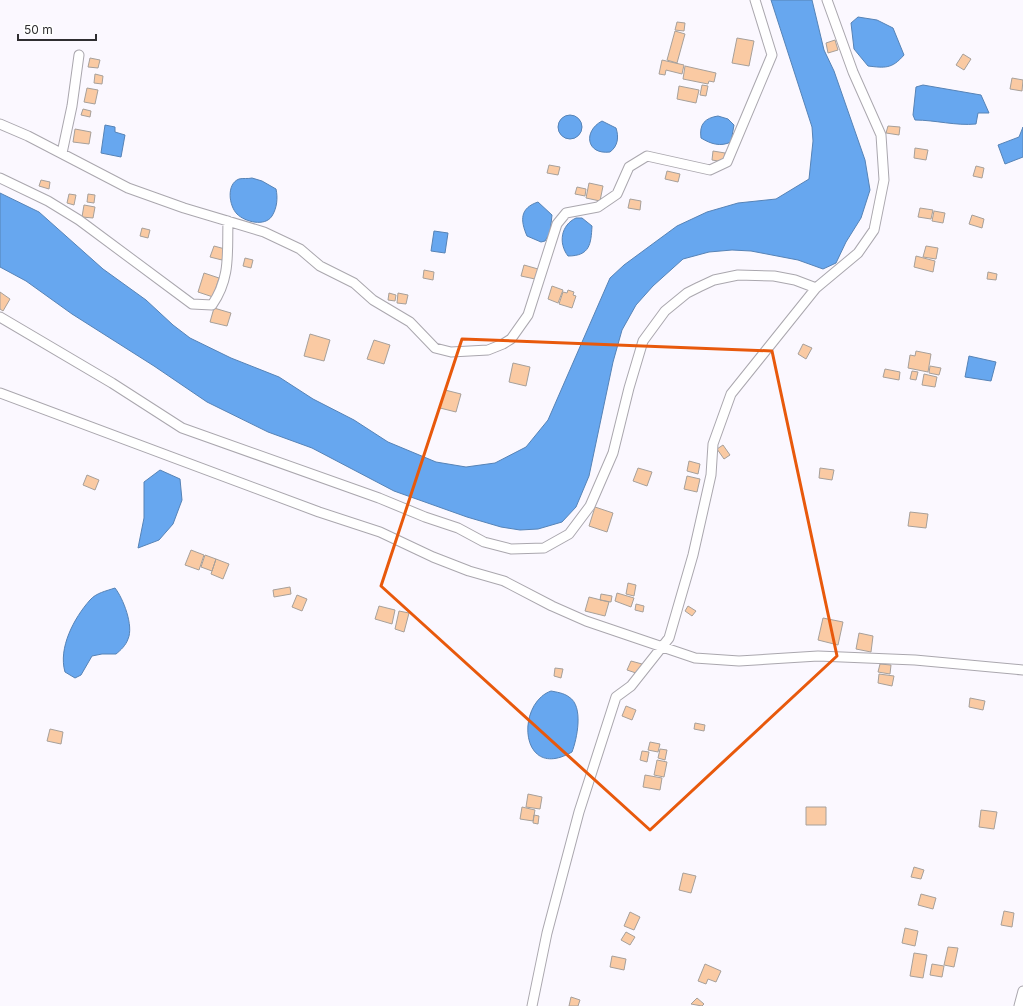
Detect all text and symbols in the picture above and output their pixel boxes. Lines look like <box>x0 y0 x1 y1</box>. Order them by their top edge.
scale bar <box>18 16 96 42</box>
text: 50 m <box>24 22 53 37</box>

